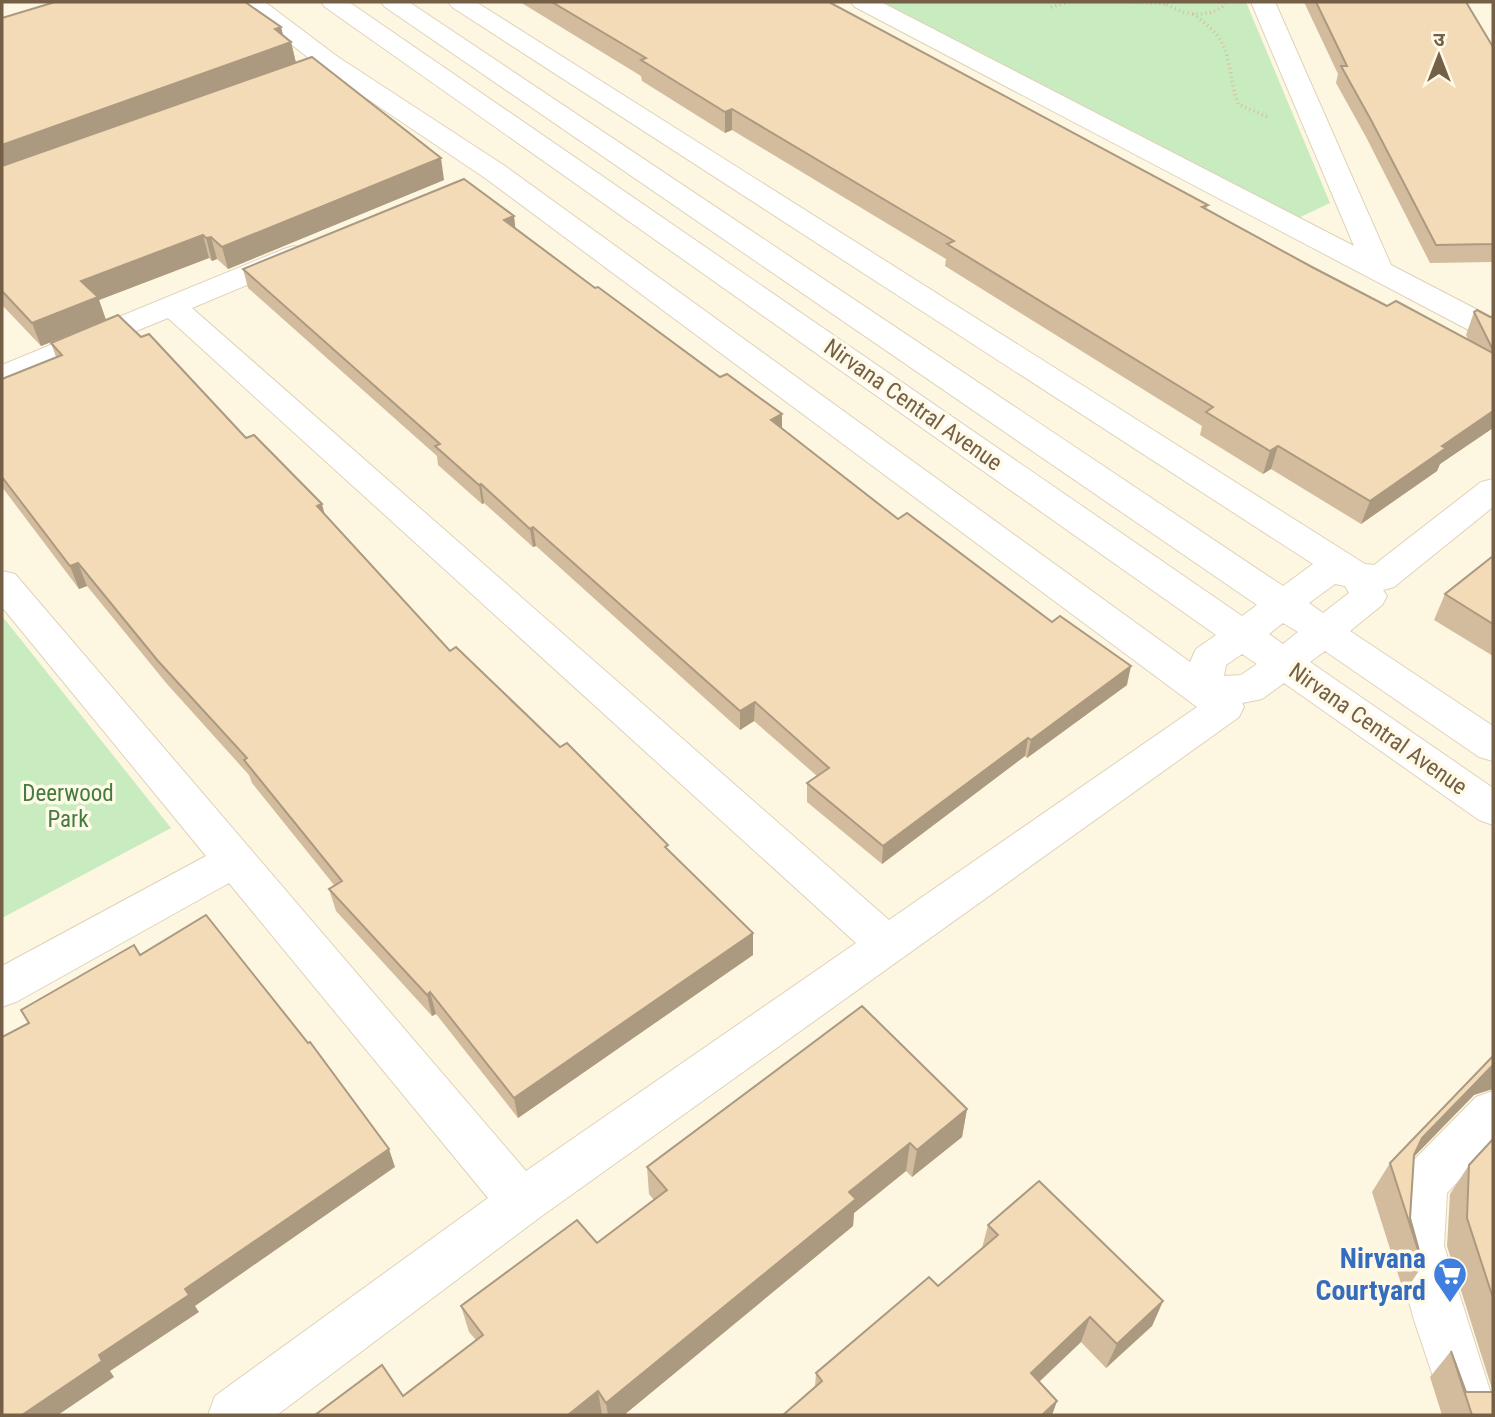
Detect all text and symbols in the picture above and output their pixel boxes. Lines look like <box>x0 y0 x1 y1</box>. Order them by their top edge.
north arrow <box>1404 21 1474 91</box>
text: उ <box>1433 28 1445 51</box>
street label: Nirvana Central Avenue <box>819 333 1007 477</box>
street label: Nirvana Central Avenue <box>1284 657 1472 801</box>
park label: Deerwood Park <box>22 780 114 833</box>
place label: Nirvana Courtyard <box>1315 1242 1426 1307</box>
supermarket icon: Nirvana Courtyard <box>1431 1255 1469 1304</box>

